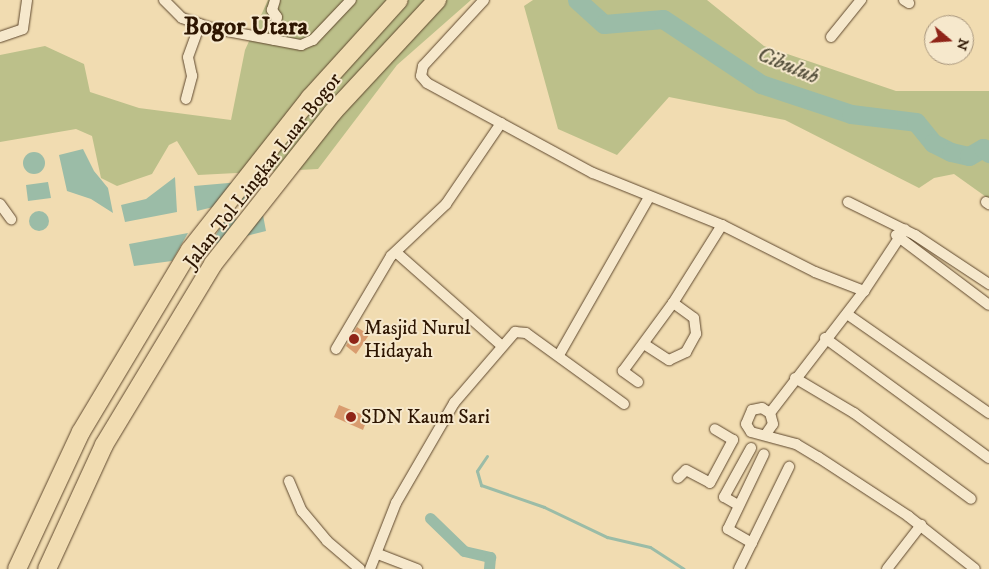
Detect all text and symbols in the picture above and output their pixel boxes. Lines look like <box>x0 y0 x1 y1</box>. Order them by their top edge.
district label: Bogor Utara <box>184 12 308 42</box>
north arrow <box>924 15 974 65</box>
text: N <box>952 36 973 53</box>
water label: Cibuluh <box>753 42 823 90</box>
street label: Jalan Tol Lingkar Luar Bogor <box>179 68 347 274</box>
place label: Masjid Nurul Hidayah <box>364 316 470 363</box>
marker: Masjid Nurul Hidayah <box>348 333 360 345</box>
place label: SDN Kaum Sari <box>361 405 490 429</box>
marker: SDN Kaum Sari <box>345 411 357 423</box>

